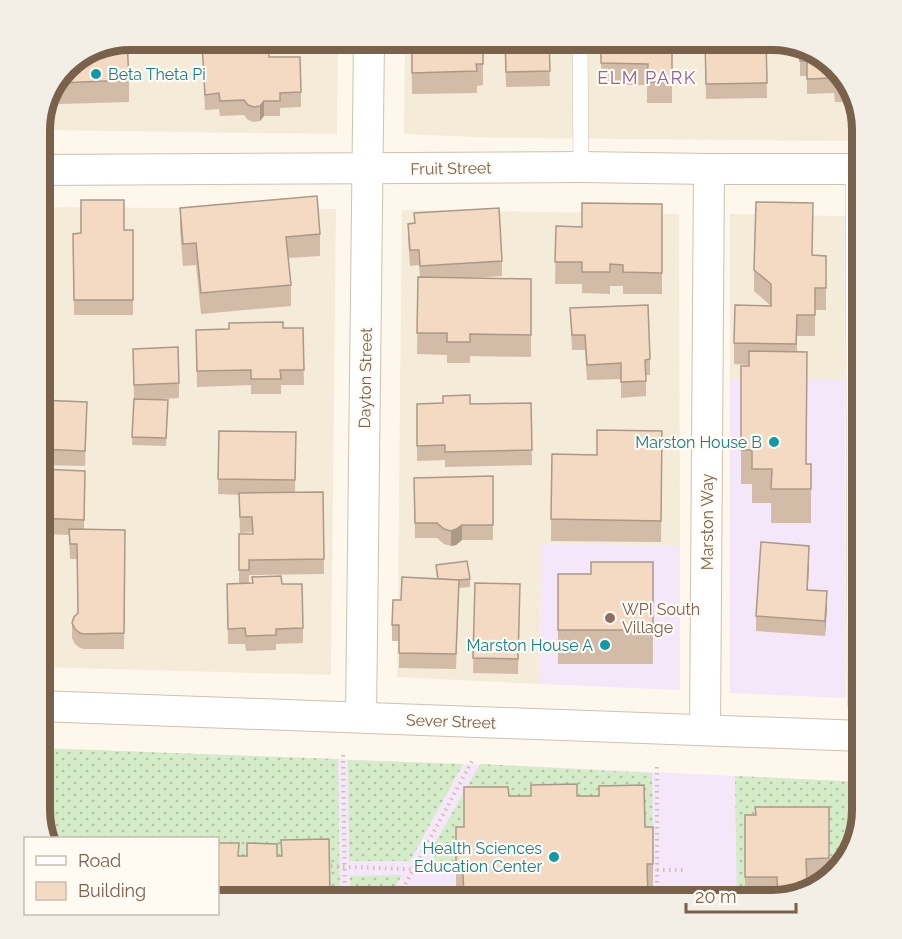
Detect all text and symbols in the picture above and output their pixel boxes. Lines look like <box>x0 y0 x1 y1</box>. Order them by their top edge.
place label: Beta Theta Pi <box>108 65 206 84</box>
marker: Beta Theta Pi <box>89 67 103 81</box>
district label: ELM PARK <box>597 67 697 88</box>
street label: Fruit Street <box>410 158 492 179</box>
street label: Dayton Street <box>355 327 376 429</box>
place label: Marston House B <box>635 433 762 452</box>
marker: Marston House B <box>767 435 781 449</box>
street label: Marston Way <box>698 473 717 570</box>
place label: WPI South Village <box>622 600 700 637</box>
marker: WPI South Village <box>603 611 617 625</box>
place label: Marston House A <box>467 636 593 655</box>
marker: Marston House A <box>598 638 612 652</box>
street label: Sever Street <box>406 710 497 733</box>
legend <box>24 837 219 915</box>
place label: Health Sciences Education Center <box>414 839 542 876</box>
text: Road <box>78 850 121 871</box>
marker: Health Sciences Education Center <box>547 850 561 864</box>
scale bar <box>686 876 796 914</box>
text: Building <box>78 880 146 901</box>
text: 20 m <box>695 886 737 907</box>

